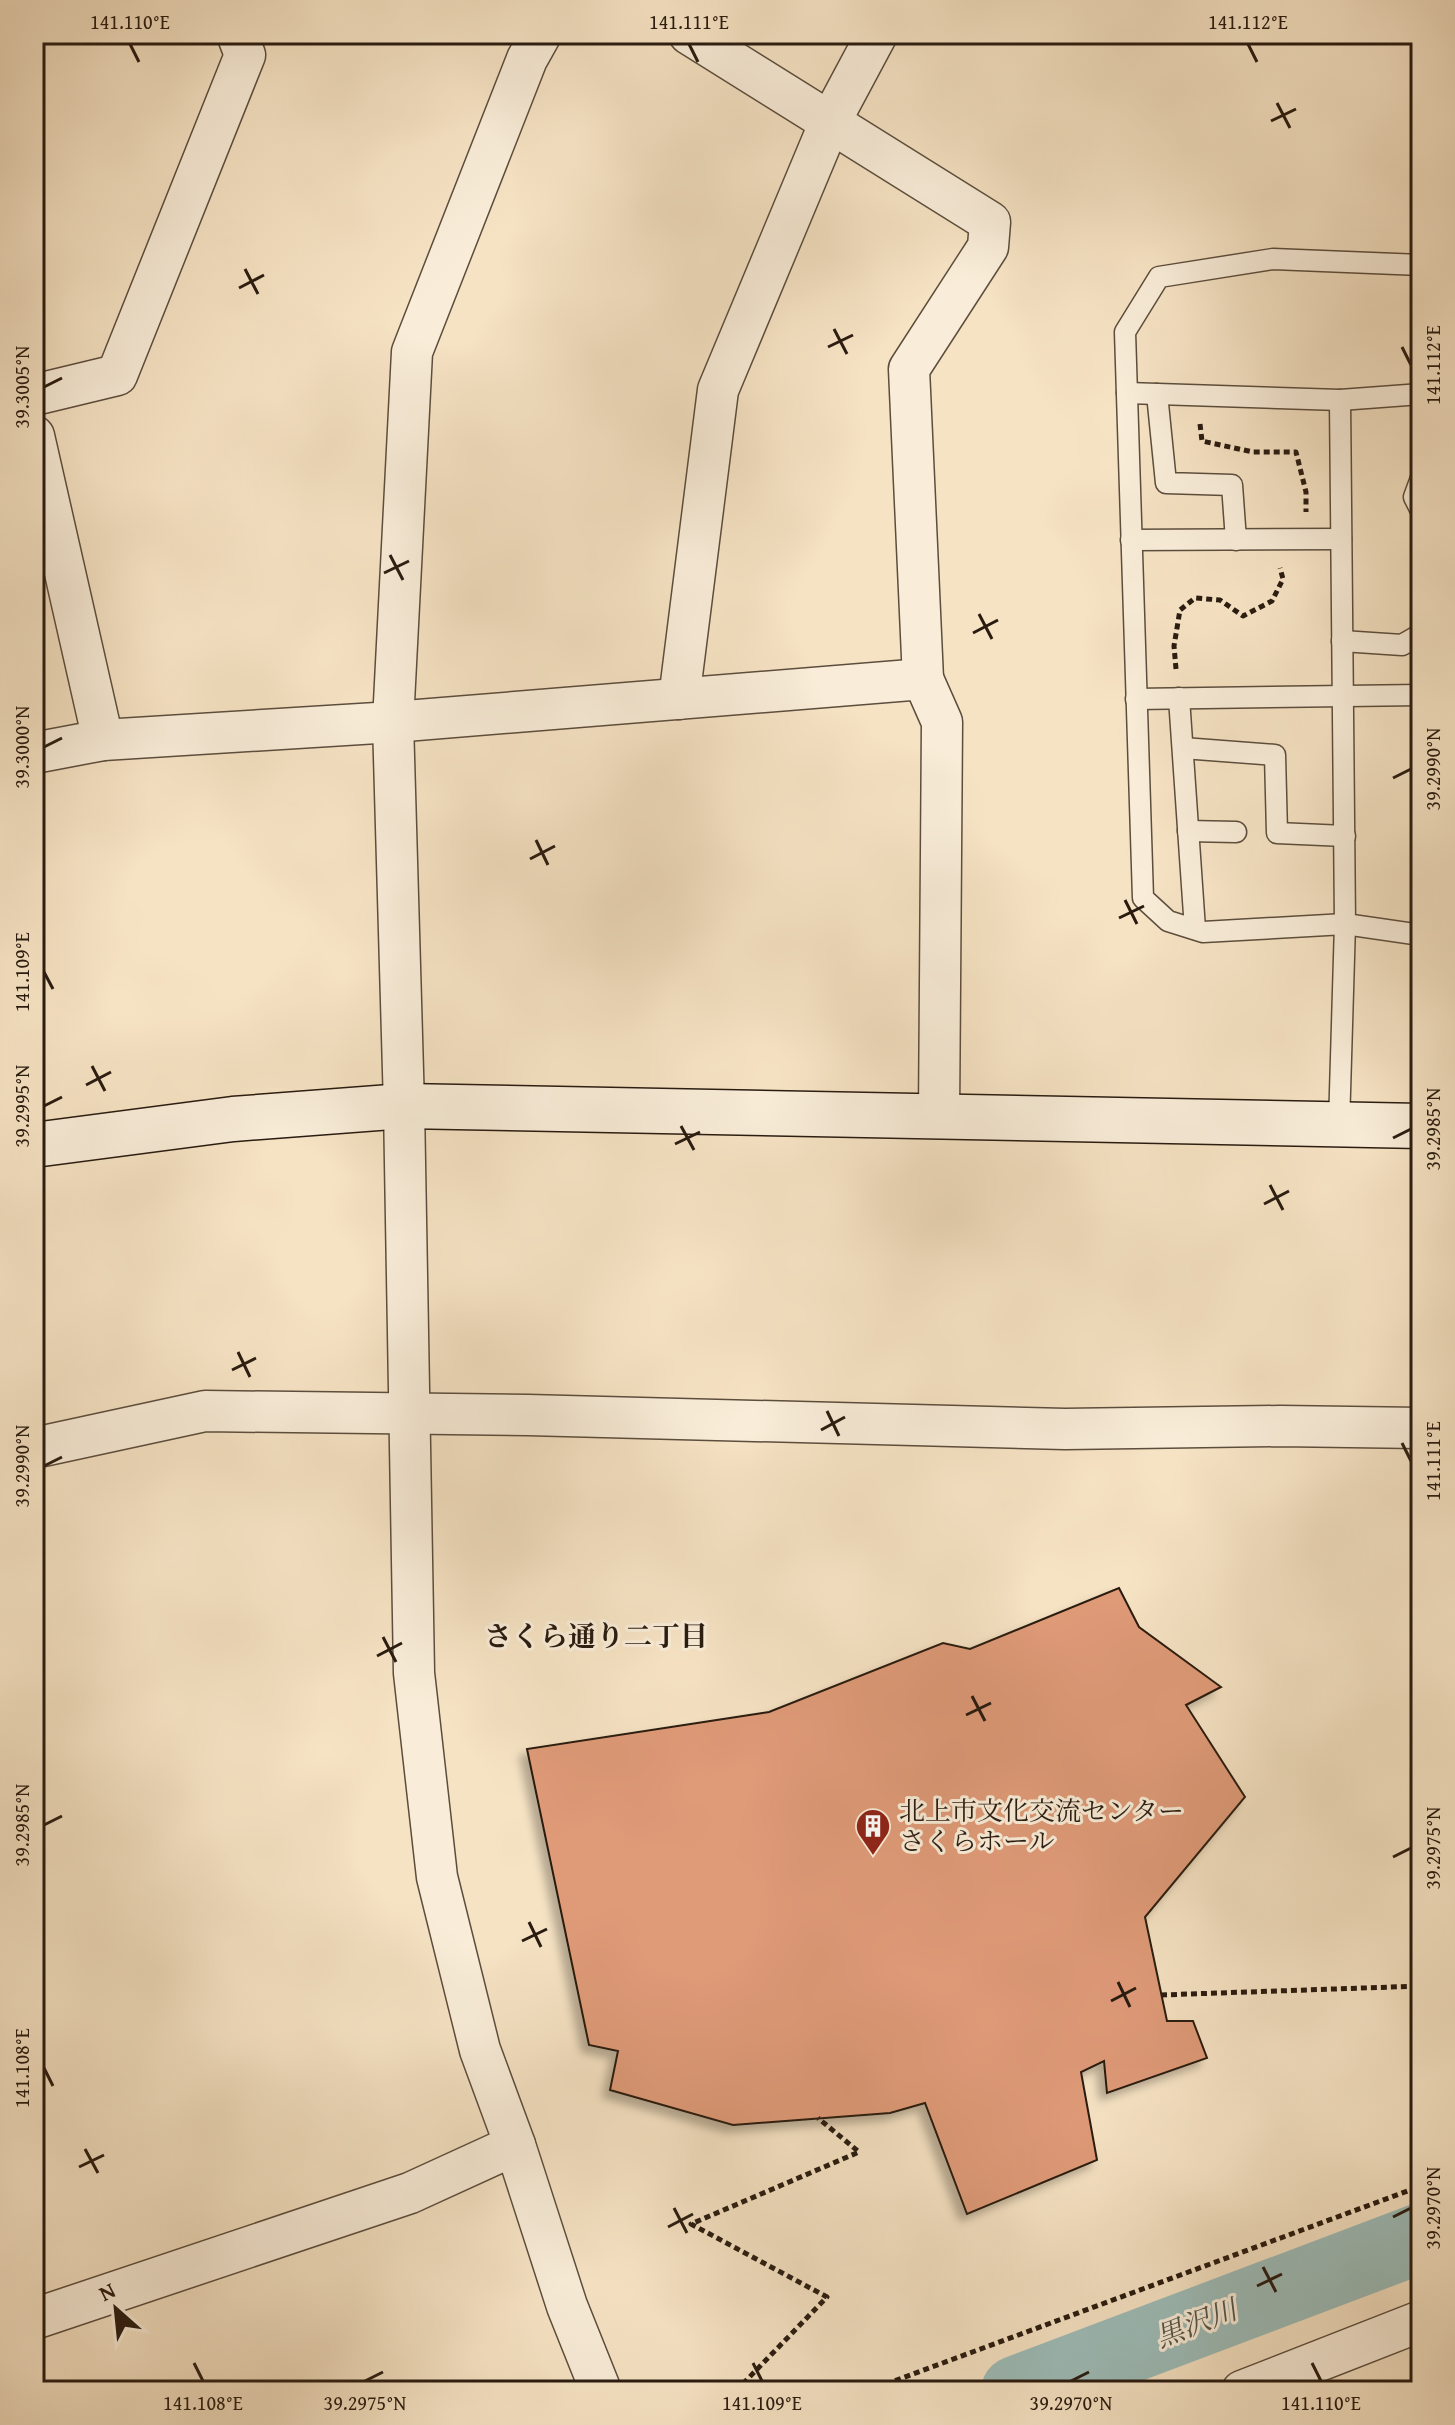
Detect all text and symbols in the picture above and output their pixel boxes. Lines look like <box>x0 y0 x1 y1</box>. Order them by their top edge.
text: 141.110°E <box>90 7 170 36</box>
text: 141.111°E <box>649 7 729 36</box>
text: 141.112°E <box>1208 7 1288 36</box>
text: 141.112°E <box>1418 325 1447 405</box>
text: 39.3005°N <box>7 346 36 428</box>
text: 39.3000°N <box>7 706 36 788</box>
text: 39.2990°N <box>1418 728 1447 810</box>
text: 141.109°E <box>7 932 36 1012</box>
text: 39.2995°N <box>7 1065 36 1147</box>
text: 39.2985°N <box>1418 1088 1447 1170</box>
text: 141.111°E <box>1418 1421 1447 1501</box>
text: 39.2990°N <box>7 1425 36 1507</box>
district label: さくら通り二丁目 <box>484 1615 708 1656</box>
text: 39.2985°N <box>7 1784 36 1866</box>
place label: 北上市文化交流センター さくらホール <box>899 1791 1184 1860</box>
building icon: 北上市文化交流センター さくらホール <box>854 1807 892 1857</box>
text: 39.2975°N <box>1418 1807 1447 1889</box>
text: 141.108°E <box>7 2028 36 2108</box>
text: 39.2970°N <box>1418 2167 1447 2249</box>
north arrow <box>76 2269 156 2349</box>
text: N <box>93 2273 121 2309</box>
water label: 黒沢川 <box>1149 2287 1245 2357</box>
text: 141.108°E <box>163 2388 243 2417</box>
text: 39.2975°N <box>324 2388 406 2417</box>
text: 141.109°E <box>722 2388 802 2417</box>
text: 39.2970°N <box>1030 2388 1112 2417</box>
text: 141.110°E <box>1281 2388 1361 2417</box>

